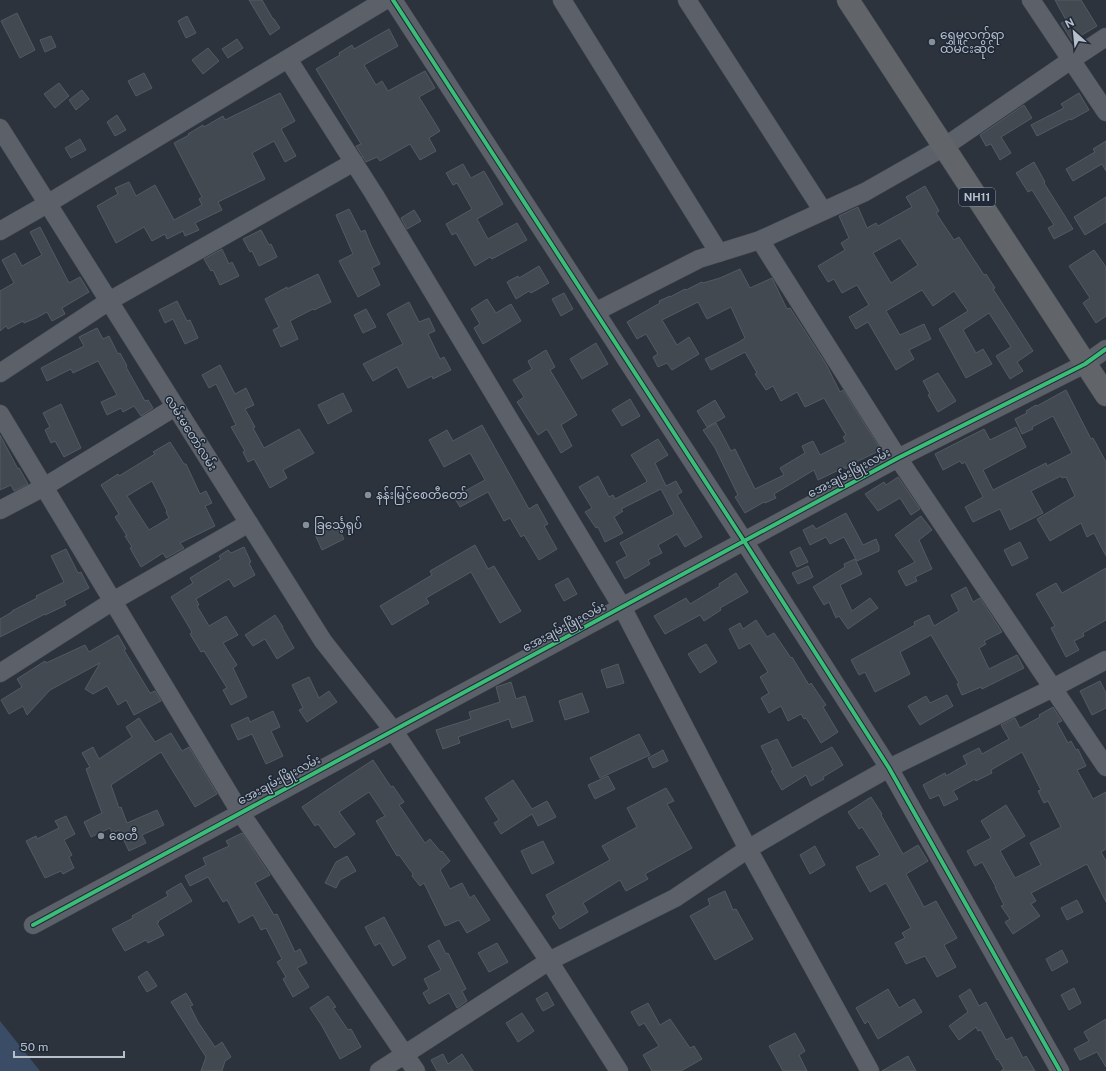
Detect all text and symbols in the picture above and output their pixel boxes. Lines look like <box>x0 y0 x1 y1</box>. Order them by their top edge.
north arrow <box>1054 12 1094 52</box>
text: N <box>1063 16 1076 30</box>
place label: ရွှေမူလက်ရာ ထမင်းဆိုင် <box>940 26 1005 59</box>
marker: ရွှေမူလက်ရာ ထမင်းဆိုင် <box>927 37 937 47</box>
road number: NH11 <box>959 188 995 206</box>
street label: လမ်းမတော်လမ်း <box>162 392 221 473</box>
street label: အေးချမ်းဖြိုးလမ်း <box>804 444 894 503</box>
place label: နန်းမြင့်စေတီတော် <box>376 486 468 505</box>
marker: နန်းမြင့်စေတီတော် <box>363 490 373 500</box>
place label: ခြင်္သေ့ရုပ် <box>314 516 362 535</box>
marker: ခြင်္သေ့ရုပ် <box>301 520 311 530</box>
street label: အေးချမ်းဖြိုးလမ်း <box>519 598 609 657</box>
street label: အေးချမ်းဖြိုးလမ်း <box>234 751 324 810</box>
place label: စေတီ <box>109 827 138 843</box>
marker: စေတီ <box>96 831 106 841</box>
scale bar <box>14 1033 124 1059</box>
text: 50 m <box>20 1040 48 1054</box>

